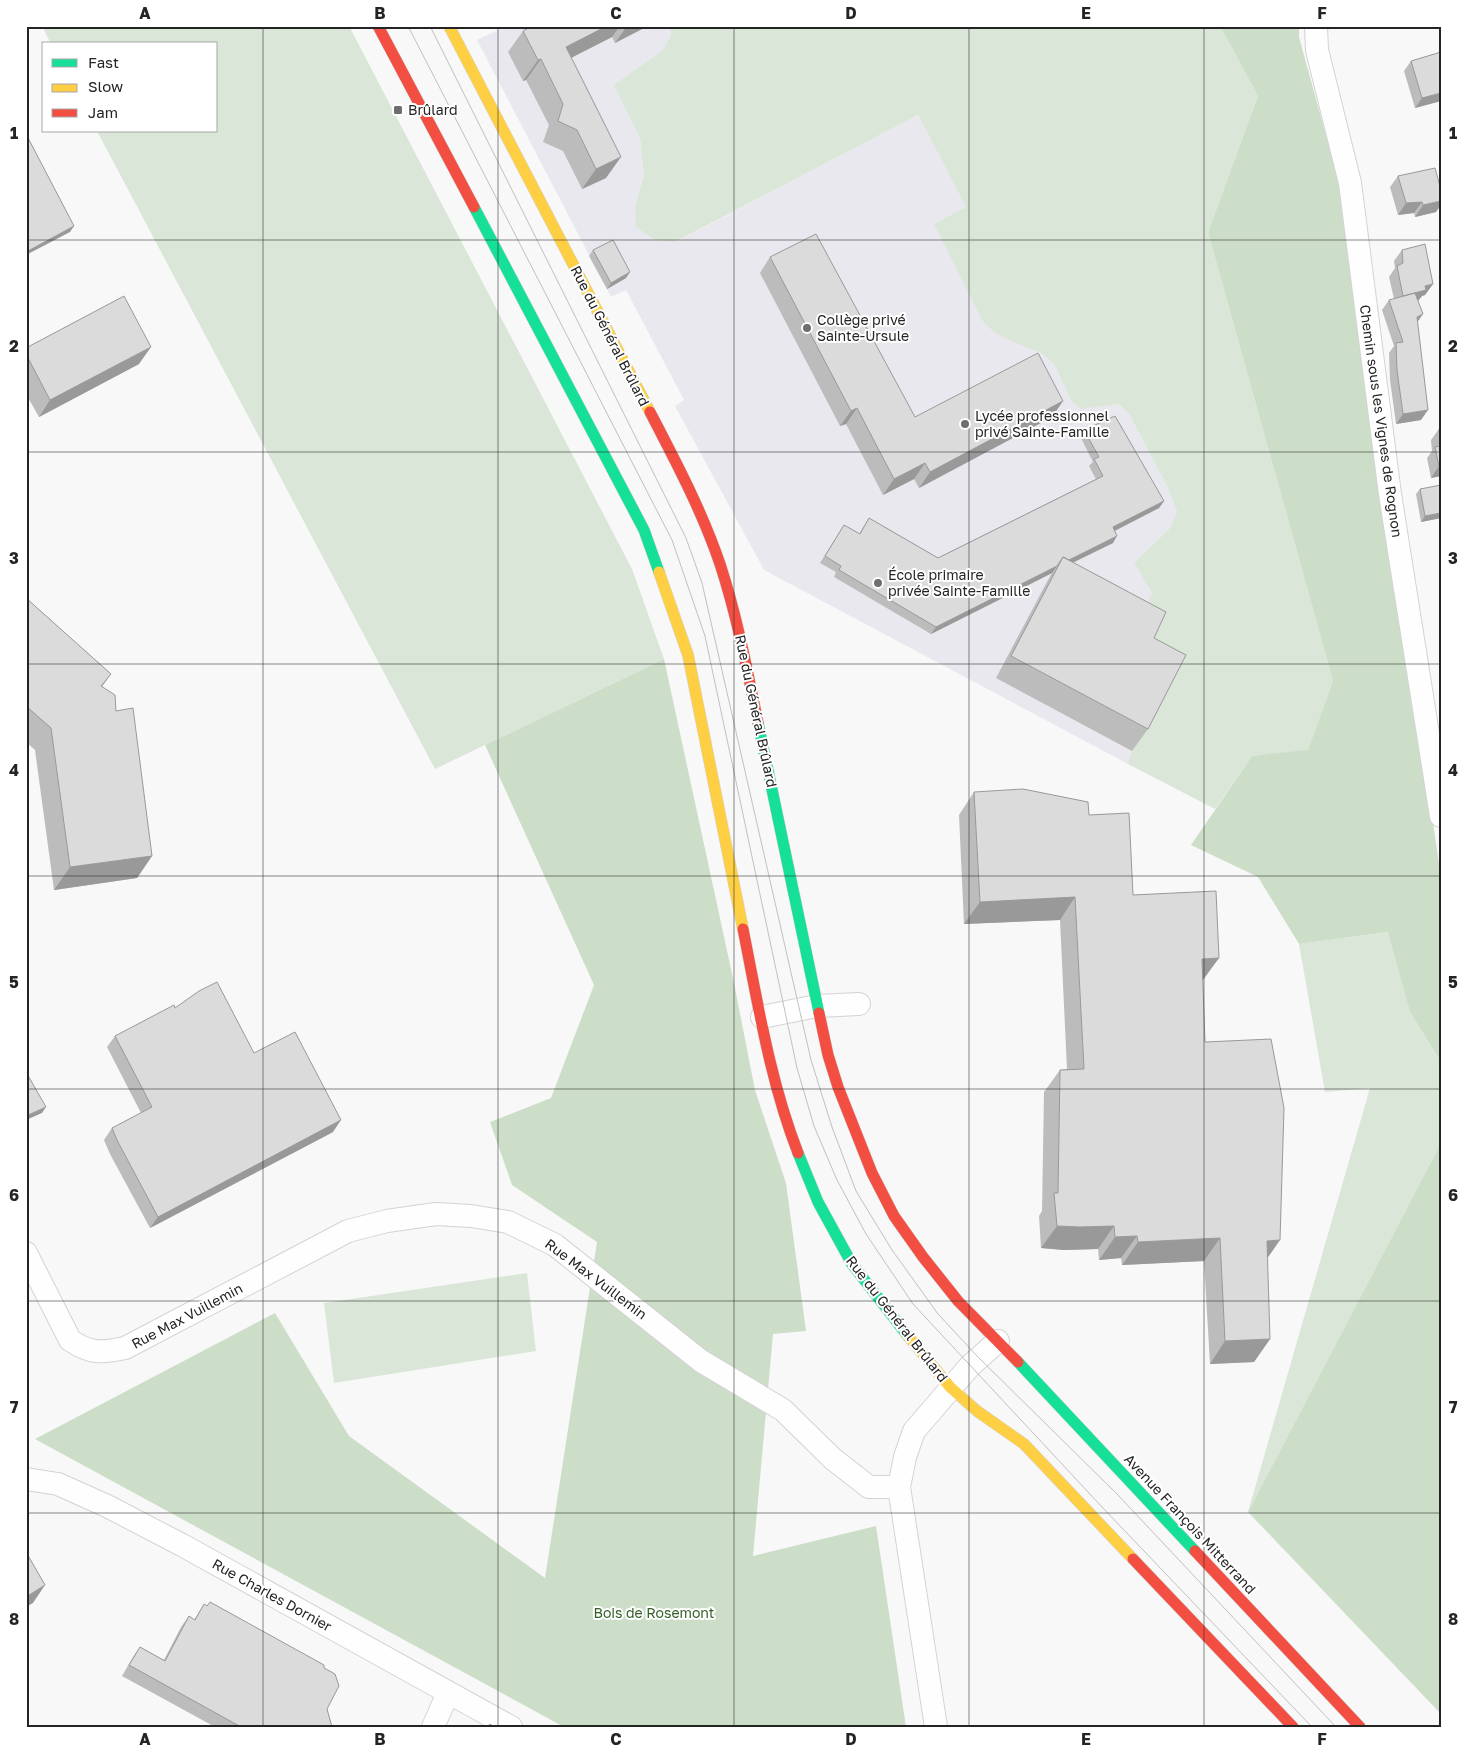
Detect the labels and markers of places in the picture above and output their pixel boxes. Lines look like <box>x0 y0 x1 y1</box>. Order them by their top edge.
place label: Brûlard <box>408 101 458 118</box>
marker: Brûlard <box>392 104 404 116</box>
place label: Collège privé Sainte-Ursule <box>817 311 909 344</box>
marker: Collège privé Sainte-Ursule <box>801 322 813 334</box>
place label: Lycée professionnel privé Sainte-Famille <box>975 407 1109 440</box>
marker: Lycée professionnel privé Sainte-Famille <box>959 418 971 430</box>
place label: École primaire privée Sainte-Famille <box>888 566 1030 599</box>
marker: École primaire privée Sainte-Famille <box>872 577 884 589</box>

